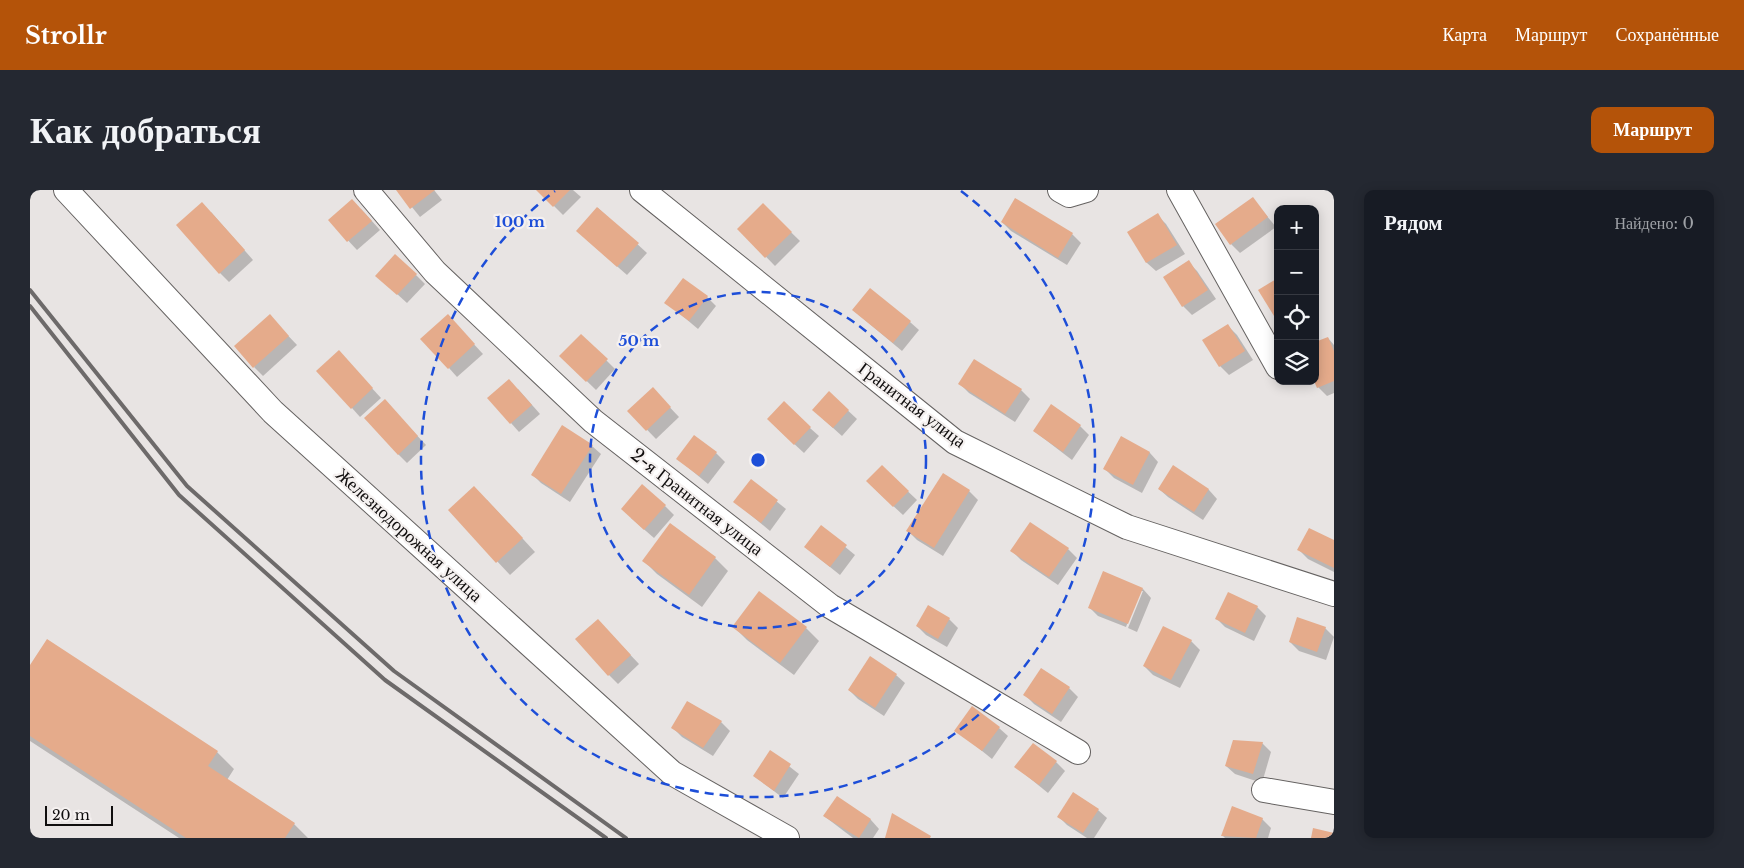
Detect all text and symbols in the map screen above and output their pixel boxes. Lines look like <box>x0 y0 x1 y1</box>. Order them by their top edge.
text: Strollr <box>25 21 107 50</box>
text: Карта <box>1442 24 1487 46</box>
text: Маршрут <box>1515 24 1587 46</box>
text: Сохранённые <box>1615 24 1719 46</box>
button: Маршрут <box>1591 107 1714 153</box>
text: Как добраться <box>30 109 261 152</box>
map controls <box>1274 205 1319 385</box>
button: + <box>1274 205 1319 250</box>
text: Рядом <box>1384 210 1443 236</box>
text: 100 m <box>495 212 545 231</box>
text: Найдено: 0 <box>1614 213 1694 233</box>
button: − <box>1274 250 1319 295</box>
button: locate <box>1274 295 1319 340</box>
text: 50 m <box>619 331 660 350</box>
button: layers <box>1274 340 1319 385</box>
street label: Гранитная улица <box>854 357 970 453</box>
street label: 2-я Гранитная улица <box>626 444 768 560</box>
centre of rings <box>749 451 767 469</box>
street label: Железнодорожная улица <box>331 463 487 607</box>
scale bar <box>45 803 112 826</box>
text: 20 m <box>52 806 90 824</box>

